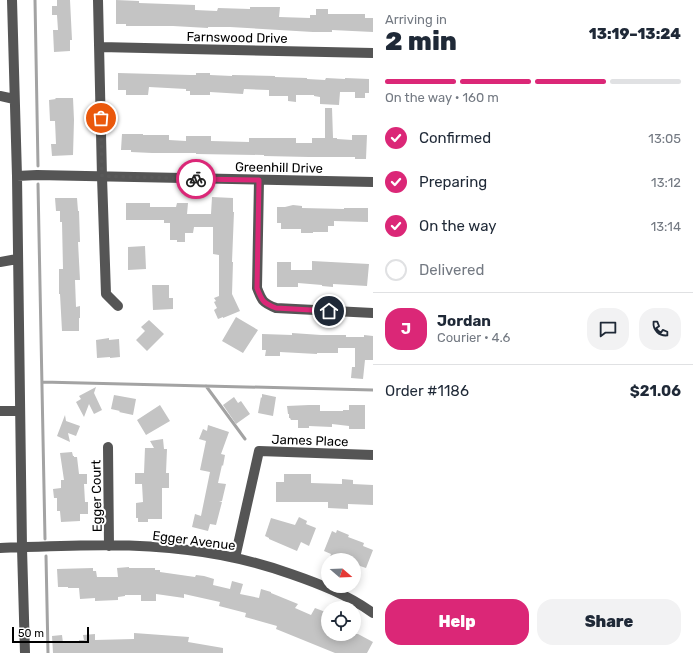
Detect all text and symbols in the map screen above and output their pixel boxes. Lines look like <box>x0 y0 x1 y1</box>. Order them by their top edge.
text: Arriving in <box>385 12 447 27</box>
text: 13:19–13:24 <box>589 25 681 43</box>
text: 2 min <box>385 26 457 57</box>
street label: Farnswood Drive <box>186 29 288 46</box>
text: On the way · 160 m <box>385 90 499 105</box>
pin <box>84 101 118 135</box>
icon: bag <box>90 107 112 129</box>
icon: check <box>385 127 407 149</box>
text: Confirmed <box>419 129 491 147</box>
text: 13:05 <box>648 131 681 146</box>
courier <box>176 159 216 199</box>
street label: Greenhill Drive <box>235 159 323 176</box>
icon: bike <box>185 168 207 190</box>
icon: check <box>385 171 407 193</box>
text: Preparing <box>419 173 487 191</box>
text: 13:12 <box>651 175 681 190</box>
icon: check <box>385 215 407 237</box>
text: On the way <box>419 217 497 235</box>
text: 13:14 <box>651 219 681 234</box>
text: Delivered <box>419 261 484 279</box>
pin <box>312 294 346 328</box>
icon: home <box>318 300 340 322</box>
button: chat <box>587 308 629 350</box>
button: phone <box>639 308 681 350</box>
text: Jordan <box>437 312 491 330</box>
text: J <box>401 320 411 338</box>
text: Courier · 4.6 <box>437 330 510 345</box>
text: Order #1186 <box>385 382 469 400</box>
text: $21.06 <box>630 382 681 400</box>
street label: James Place <box>271 432 349 449</box>
street label: Egger Court <box>88 460 106 532</box>
street label: Egger Avenue <box>151 528 236 554</box>
north arrow <box>321 553 361 593</box>
map controls <box>321 553 361 641</box>
button: Help <box>385 599 529 645</box>
button: Share <box>537 599 681 645</box>
button: locate <box>321 601 361 641</box>
scale bar <box>12 625 89 644</box>
text: 50 m <box>18 627 44 640</box>

